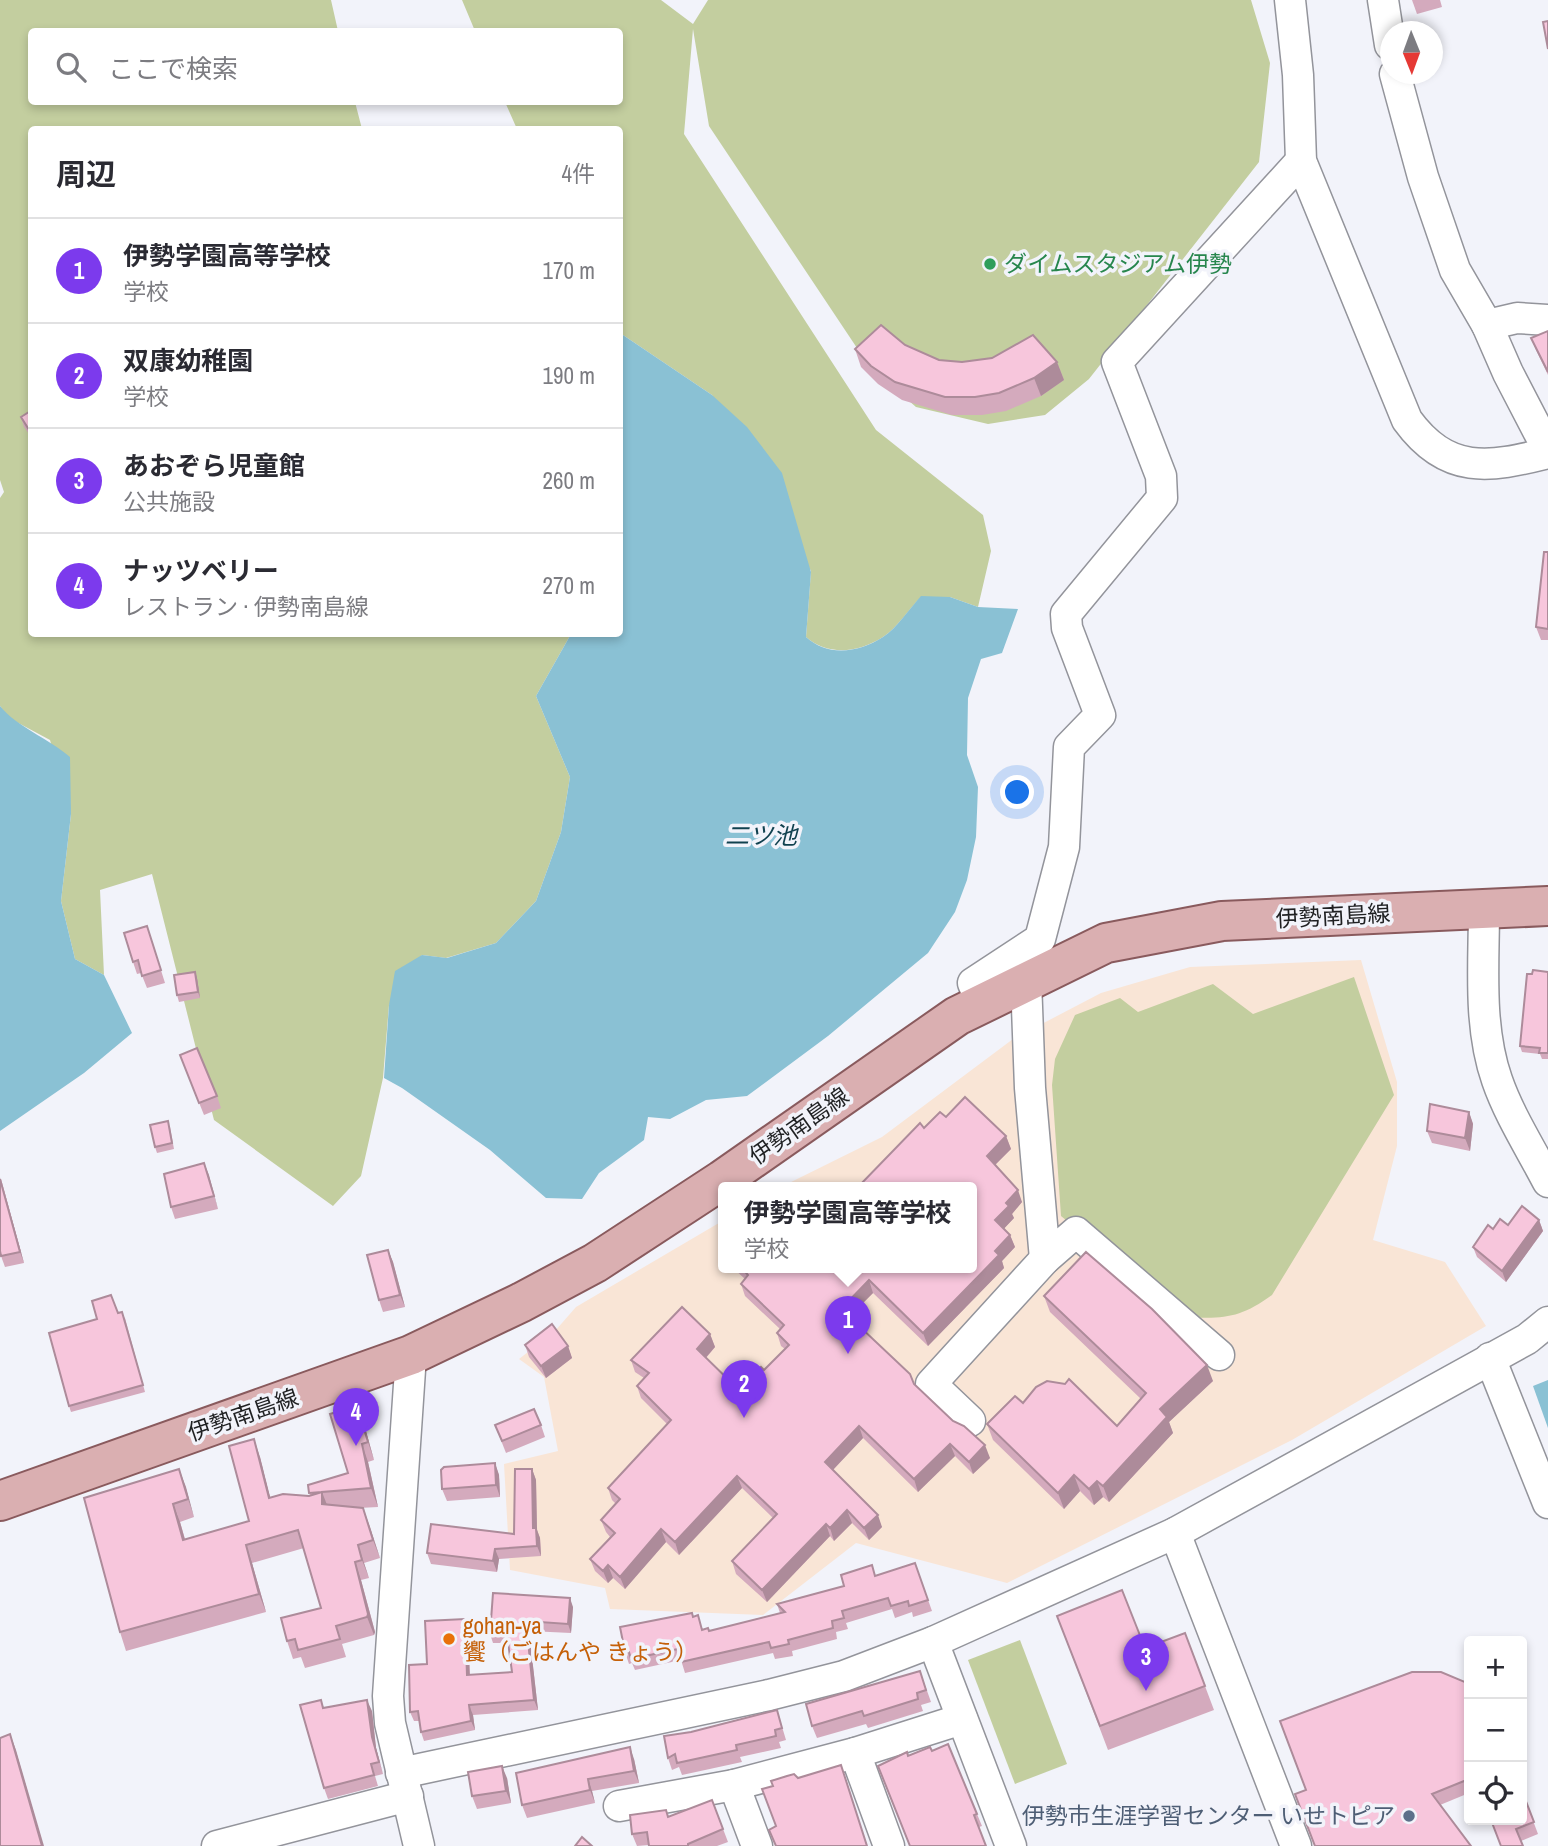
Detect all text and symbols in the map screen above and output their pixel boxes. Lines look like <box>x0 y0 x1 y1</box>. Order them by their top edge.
north arrow <box>1380 21 1443 84</box>
search box <box>28 28 623 105</box>
icon: search <box>52 48 90 86</box>
text: ここで検索 <box>108 51 238 86</box>
text: 周辺 <box>56 154 116 194</box>
text: 4件 <box>562 158 595 189</box>
text: 伊勢学園高等学校 <box>123 238 331 273</box>
place label: ダイムスタジアム伊勢 <box>1004 248 1232 279</box>
text: 1 <box>74 255 84 286</box>
text: 170 m <box>543 255 595 286</box>
marker: ダイムスタジアム伊勢 <box>982 256 998 272</box>
text: 学校 <box>123 276 169 307</box>
text: 双康幼稚園 <box>123 343 253 378</box>
text: 2 <box>74 360 84 391</box>
text: 190 m <box>543 360 595 391</box>
text: 学校 <box>123 381 169 412</box>
text: あおぞら児童館 <box>123 448 305 483</box>
text: 3 <box>74 465 84 496</box>
text: 260 m <box>543 465 595 496</box>
text: 公共施設 <box>123 486 215 517</box>
text: ナッツベリー <box>123 553 279 588</box>
text: 4 <box>74 570 84 601</box>
text: 270 m <box>543 570 595 601</box>
text: レストラン · 伊勢南島線 <box>123 591 369 622</box>
your location <box>1000 775 1034 809</box>
water label: 二ツ池 <box>725 819 799 851</box>
street label: 伊勢南島線 <box>1275 897 1391 934</box>
street label: 伊勢南島線 <box>743 1080 855 1171</box>
popup <box>718 1182 977 1273</box>
text: 伊勢学園高等学校 <box>743 1195 952 1230</box>
text: 学校 <box>743 1233 789 1264</box>
pin: 1 <box>825 1296 871 1354</box>
pin: 2 <box>721 1360 767 1418</box>
street label: 伊勢南島線 <box>183 1381 302 1448</box>
pin: 4 <box>333 1388 379 1446</box>
place label: gohan-ya 饗（ごはんや きょう） <box>463 1610 698 1667</box>
marker: gohan-ya 饗（ごはんや きょう） <box>441 1631 457 1647</box>
pin: 3 <box>1123 1633 1169 1691</box>
map controls <box>1464 1636 1527 1825</box>
button: + <box>1464 1636 1527 1699</box>
button: − <box>1464 1699 1527 1762</box>
button: locate <box>1464 1762 1527 1825</box>
place label: 伊勢市生涯学習センター いせトピア <box>1022 1800 1395 1831</box>
marker: 伊勢市生涯学習センター いせトピア <box>1401 1808 1417 1824</box>

